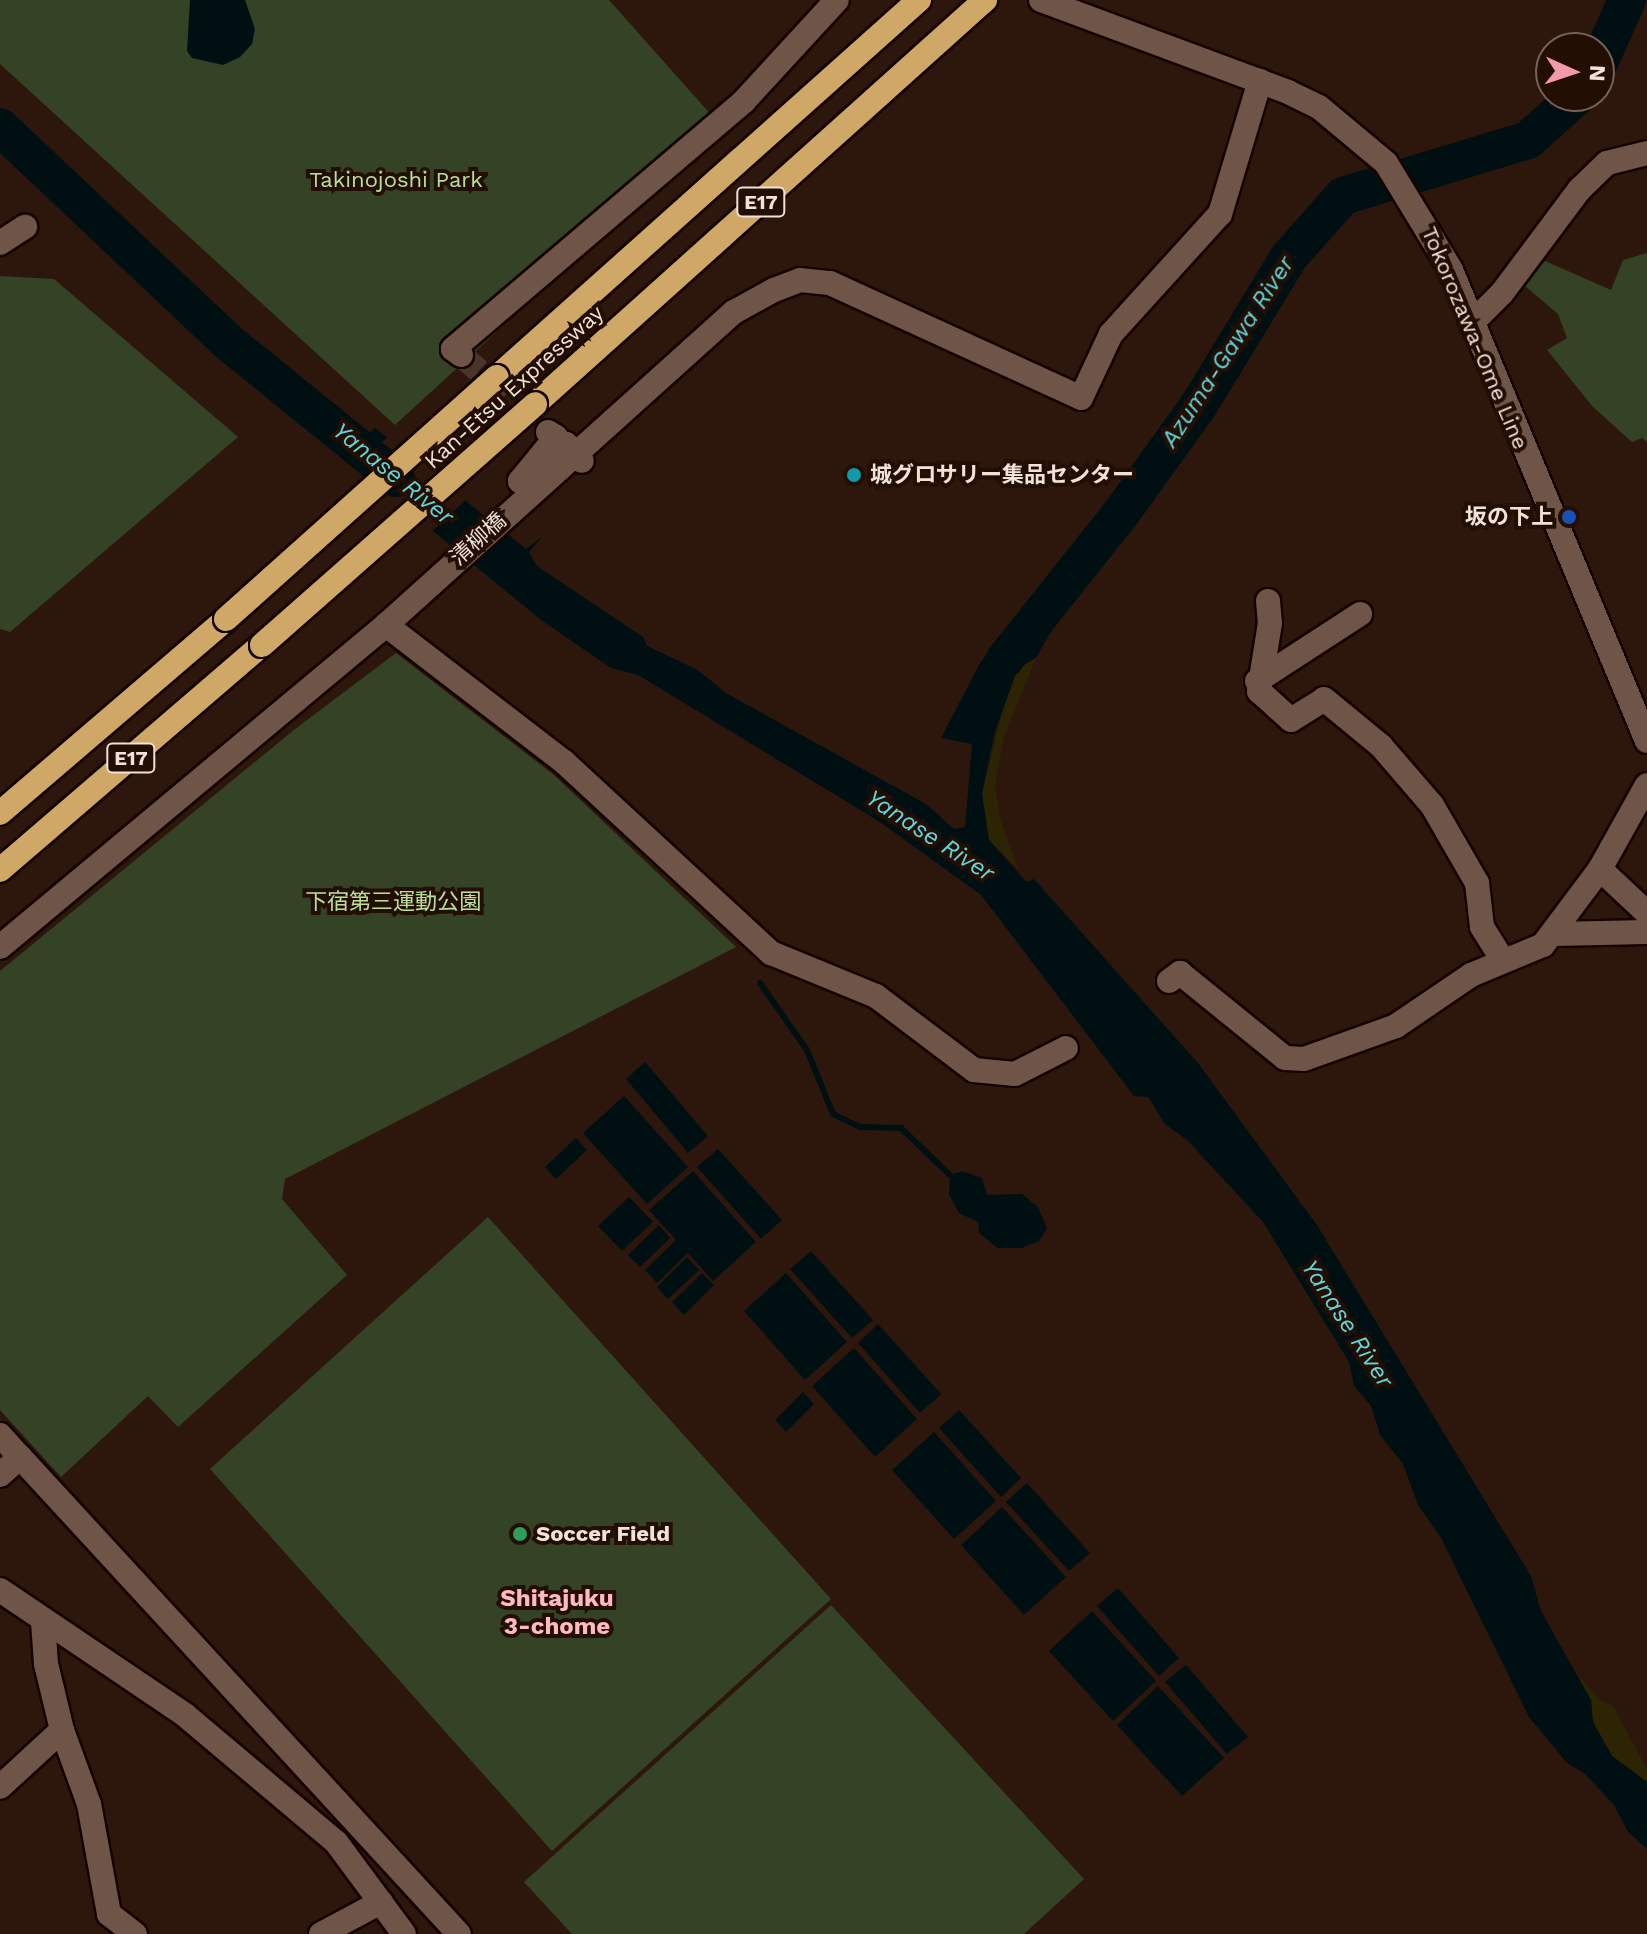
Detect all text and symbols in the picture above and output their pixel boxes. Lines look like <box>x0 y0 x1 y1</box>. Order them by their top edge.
north arrow <box>1535 32 1615 112</box>
text: N <box>1585 64 1610 82</box>
park label: Takinojoshi Park <box>309 167 483 193</box>
road number: E17 <box>735 186 787 218</box>
street label: Tokorozawa-Ome Line <box>1416 223 1534 453</box>
water label: Azuma-Gawa River <box>1155 251 1301 453</box>
street label: Kan-Etsu Expressway <box>419 300 609 474</box>
water label: Yanase River <box>327 417 459 531</box>
place label: 城グロサリー集品センター <box>870 462 1134 488</box>
marker: 城グロサリー集品センター <box>845 466 863 484</box>
place label: 坂の下上 <box>1465 504 1553 530</box>
street label: 清柳橋 <box>445 507 511 571</box>
marker: 坂の下上 <box>1560 508 1578 526</box>
road number: E17 <box>105 742 157 774</box>
water label: Yanase River <box>861 784 999 888</box>
park label: 下宿第三運動公園 <box>305 889 481 915</box>
water label: Yanase River <box>1295 1255 1399 1393</box>
place label: Soccer Field <box>536 1521 670 1547</box>
marker: Soccer Field <box>511 1525 529 1543</box>
district label: Shitajuku 3-chome <box>500 1585 614 1641</box>

